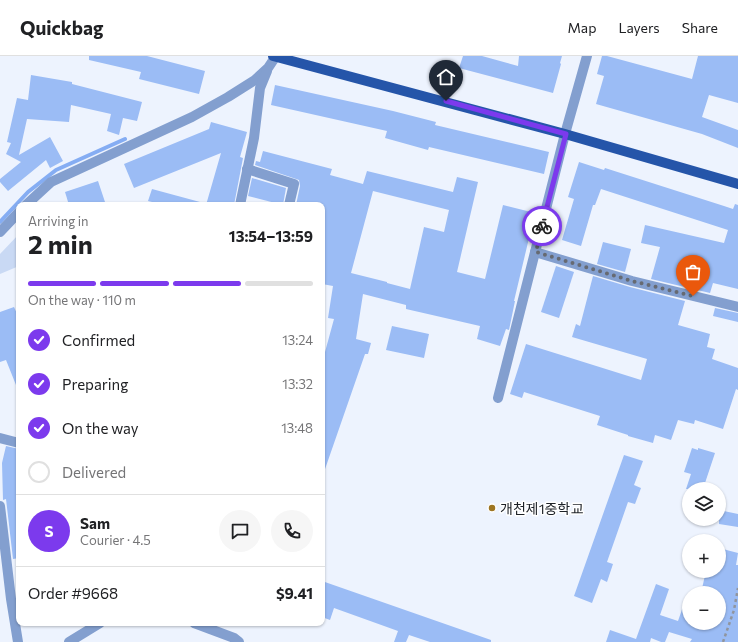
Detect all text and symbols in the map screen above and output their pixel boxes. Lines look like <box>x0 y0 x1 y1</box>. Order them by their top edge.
text: Quickbag <box>20 16 103 39</box>
text: Map <box>568 19 596 36</box>
text: Layers <box>618 19 660 36</box>
text: Share <box>682 19 718 36</box>
pin <box>429 60 463 101</box>
icon: home <box>435 66 457 88</box>
courier <box>522 206 562 246</box>
text: Arriving in <box>28 213 88 229</box>
icon: bike <box>531 215 553 237</box>
text: 13:54–13:59 <box>229 227 313 245</box>
text: 2 min <box>28 228 93 259</box>
pin <box>676 255 710 296</box>
icon: bag <box>682 261 704 283</box>
text: On the way · 110 m <box>28 292 136 308</box>
icon: check <box>28 329 50 351</box>
text: Confirmed <box>62 331 135 349</box>
text: 13:24 <box>282 332 313 348</box>
icon: check <box>28 373 50 395</box>
text: Preparing <box>62 375 128 393</box>
text: 13:32 <box>282 376 313 392</box>
icon: check <box>28 417 50 439</box>
text: On the way <box>62 419 139 437</box>
text: 13:48 <box>281 420 313 436</box>
text: Delivered <box>62 463 126 481</box>
map controls <box>682 482 726 630</box>
button: layers <box>682 482 726 526</box>
place label: 개천제1중학교 <box>500 500 583 517</box>
marker: 개천제1중학교 <box>487 503 497 513</box>
button: chat <box>219 510 261 552</box>
button: phone <box>271 510 313 552</box>
text: Sam <box>80 514 110 532</box>
text: S <box>44 522 54 540</box>
text: Courier · 4.5 <box>80 532 151 548</box>
button: + <box>682 534 726 578</box>
text: Order #9668 <box>28 584 118 602</box>
text: $9.41 <box>276 584 313 602</box>
button: − <box>682 586 726 630</box>

